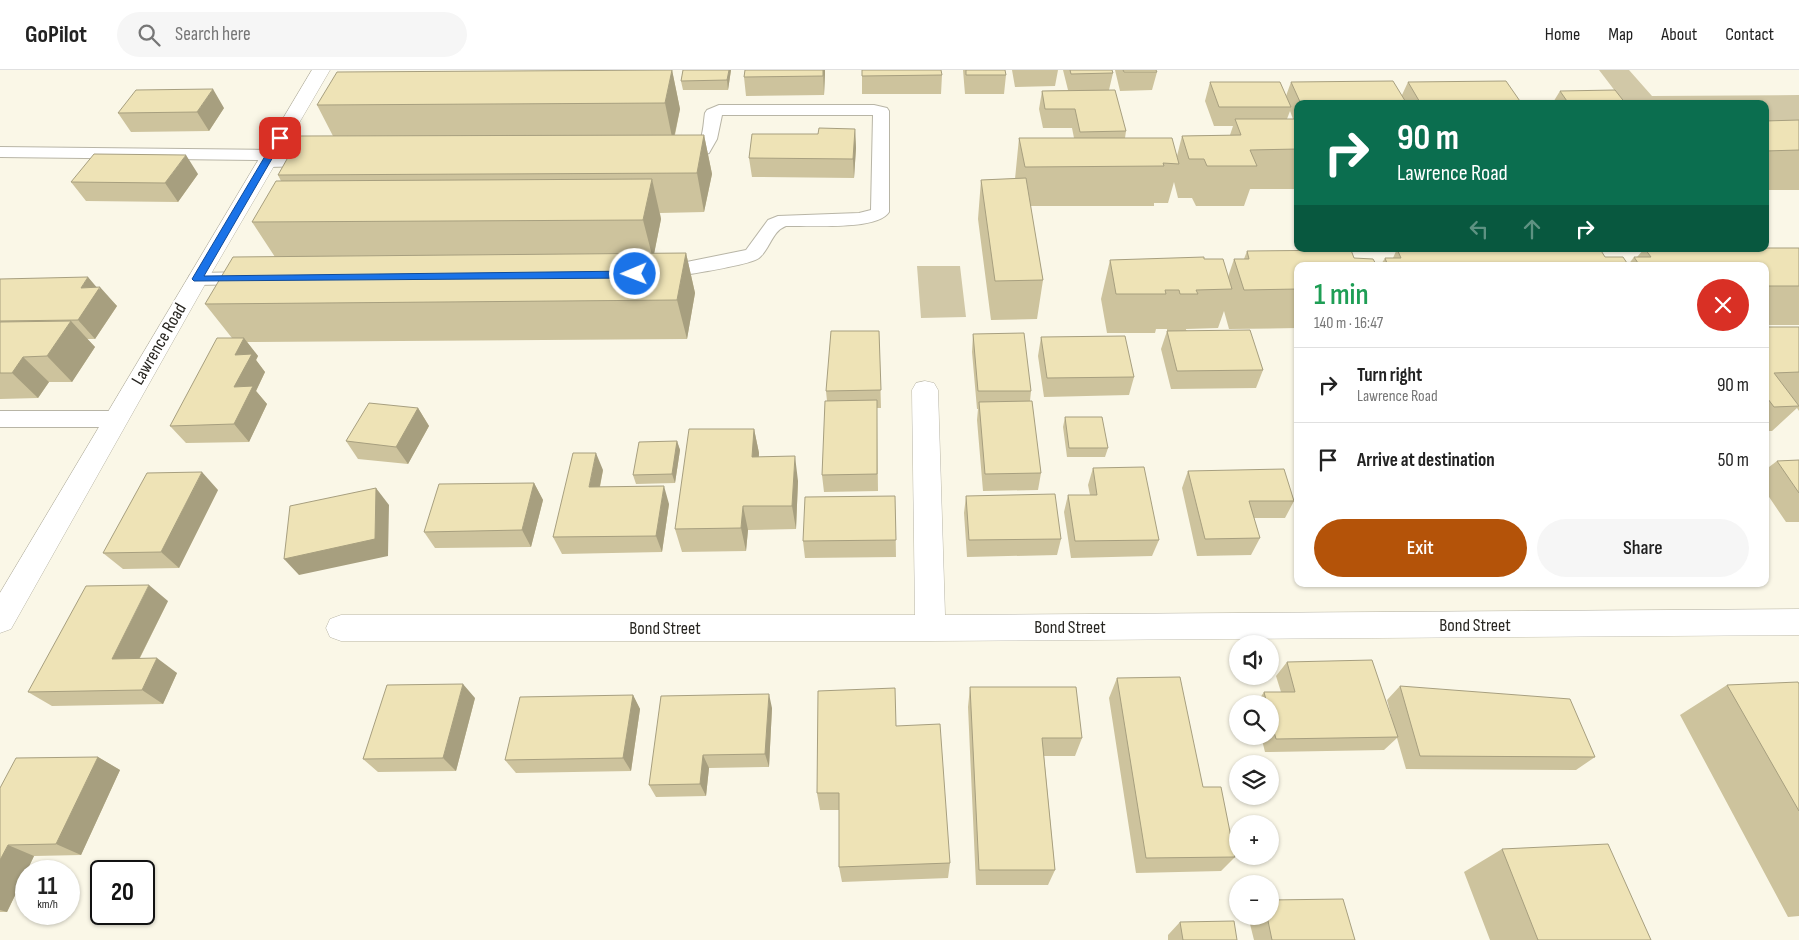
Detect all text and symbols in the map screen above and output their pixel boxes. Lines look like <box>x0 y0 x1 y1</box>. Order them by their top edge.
search box <box>117 12 467 57</box>
text: GoPilot <box>25 20 87 49</box>
icon: search <box>135 21 163 49</box>
text: Search here <box>175 23 251 46</box>
text: Home <box>1545 24 1580 45</box>
text: Map <box>1608 24 1633 45</box>
text: About <box>1661 24 1697 45</box>
text: Contact <box>1725 24 1774 45</box>
pin <box>259 117 301 159</box>
text: 90 m <box>1397 117 1459 160</box>
icon: right <box>1314 120 1379 185</box>
icon: arrive <box>266 124 294 152</box>
text: Lawrence Road <box>1397 160 1508 187</box>
icon: left <box>1465 215 1493 243</box>
icon: ahead <box>1518 215 1546 243</box>
icon: right <box>1571 215 1599 243</box>
position arrow <box>608 247 660 299</box>
text: 1 min <box>1314 277 1369 313</box>
button: close <box>1697 279 1749 331</box>
street label: Lawrence Road <box>127 300 191 388</box>
text: 140 m · 16:47 <box>1314 314 1383 333</box>
text: Turn right <box>1357 364 1422 387</box>
icon: right <box>1314 371 1342 399</box>
text: 90 m <box>1717 374 1749 397</box>
text: Lawrence Road <box>1357 387 1438 406</box>
icon: arrive <box>1314 446 1342 474</box>
text: Arrive at destination <box>1357 449 1495 472</box>
text: 50 m <box>1718 449 1749 472</box>
button: Exit <box>1314 519 1527 577</box>
button: Share <box>1537 519 1749 577</box>
street label: Bond Street <box>1439 615 1511 636</box>
street label: Bond Street <box>1034 617 1106 638</box>
street label: Bond Street <box>629 618 701 639</box>
map controls <box>1229 635 1279 925</box>
button: sound <box>1229 635 1279 685</box>
button: search <box>1229 695 1279 745</box>
button: layers <box>1229 755 1279 805</box>
button: + <box>1229 815 1279 865</box>
speed limit sign: 20 <box>90 860 155 925</box>
text: 11 <box>38 871 57 902</box>
button: − <box>1229 875 1279 925</box>
text: km/h <box>37 897 58 912</box>

